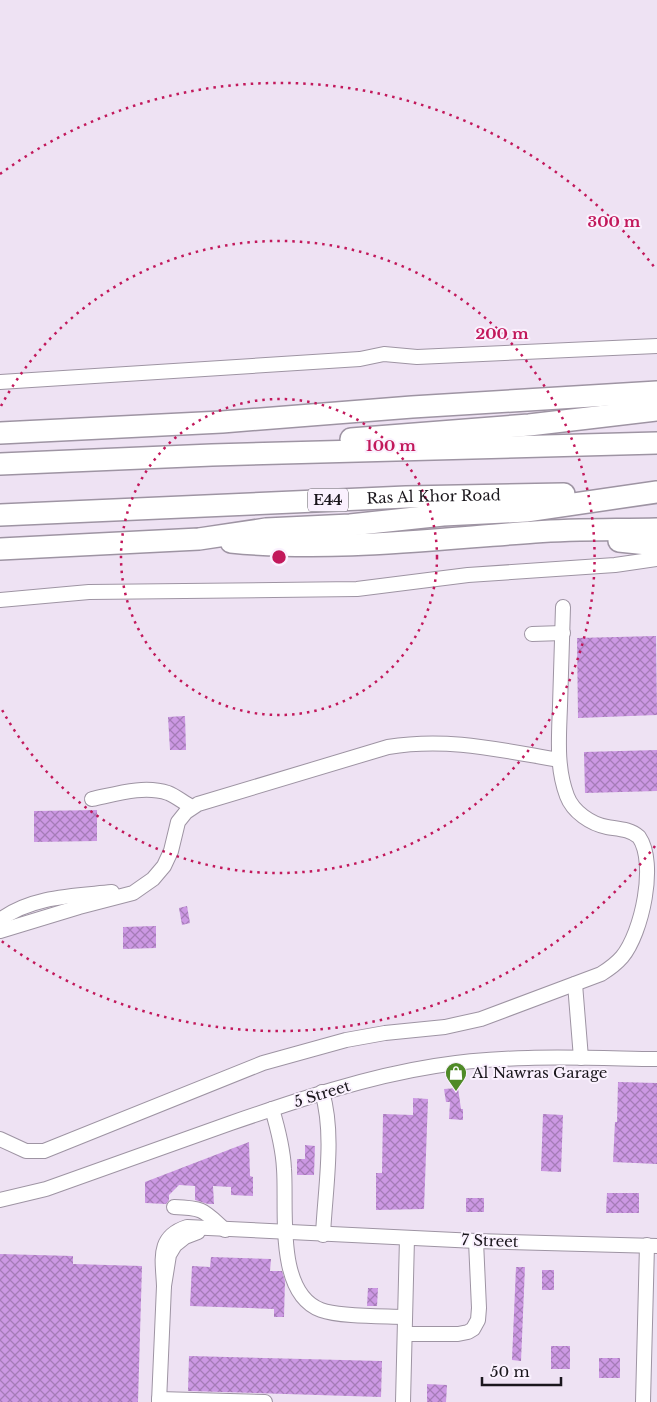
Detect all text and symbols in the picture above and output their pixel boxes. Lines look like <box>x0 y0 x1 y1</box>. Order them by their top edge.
text: 300 m <box>588 212 641 231</box>
text: 200 m <box>476 324 529 343</box>
text: 100 m <box>366 436 416 455</box>
street label: Ras Al Khor Road <box>366 485 501 508</box>
road number: E44 <box>308 488 348 512</box>
centre of rings <box>270 548 288 566</box>
shop icon: Al Nawras Garage <box>444 1061 468 1092</box>
place label: Al Nawras Garage <box>471 1063 607 1082</box>
street label: 5 Street <box>291 1076 353 1111</box>
street label: 7 Street <box>461 1230 519 1251</box>
scale bar <box>482 1354 561 1386</box>
text: 50 m <box>490 1362 530 1381</box>

